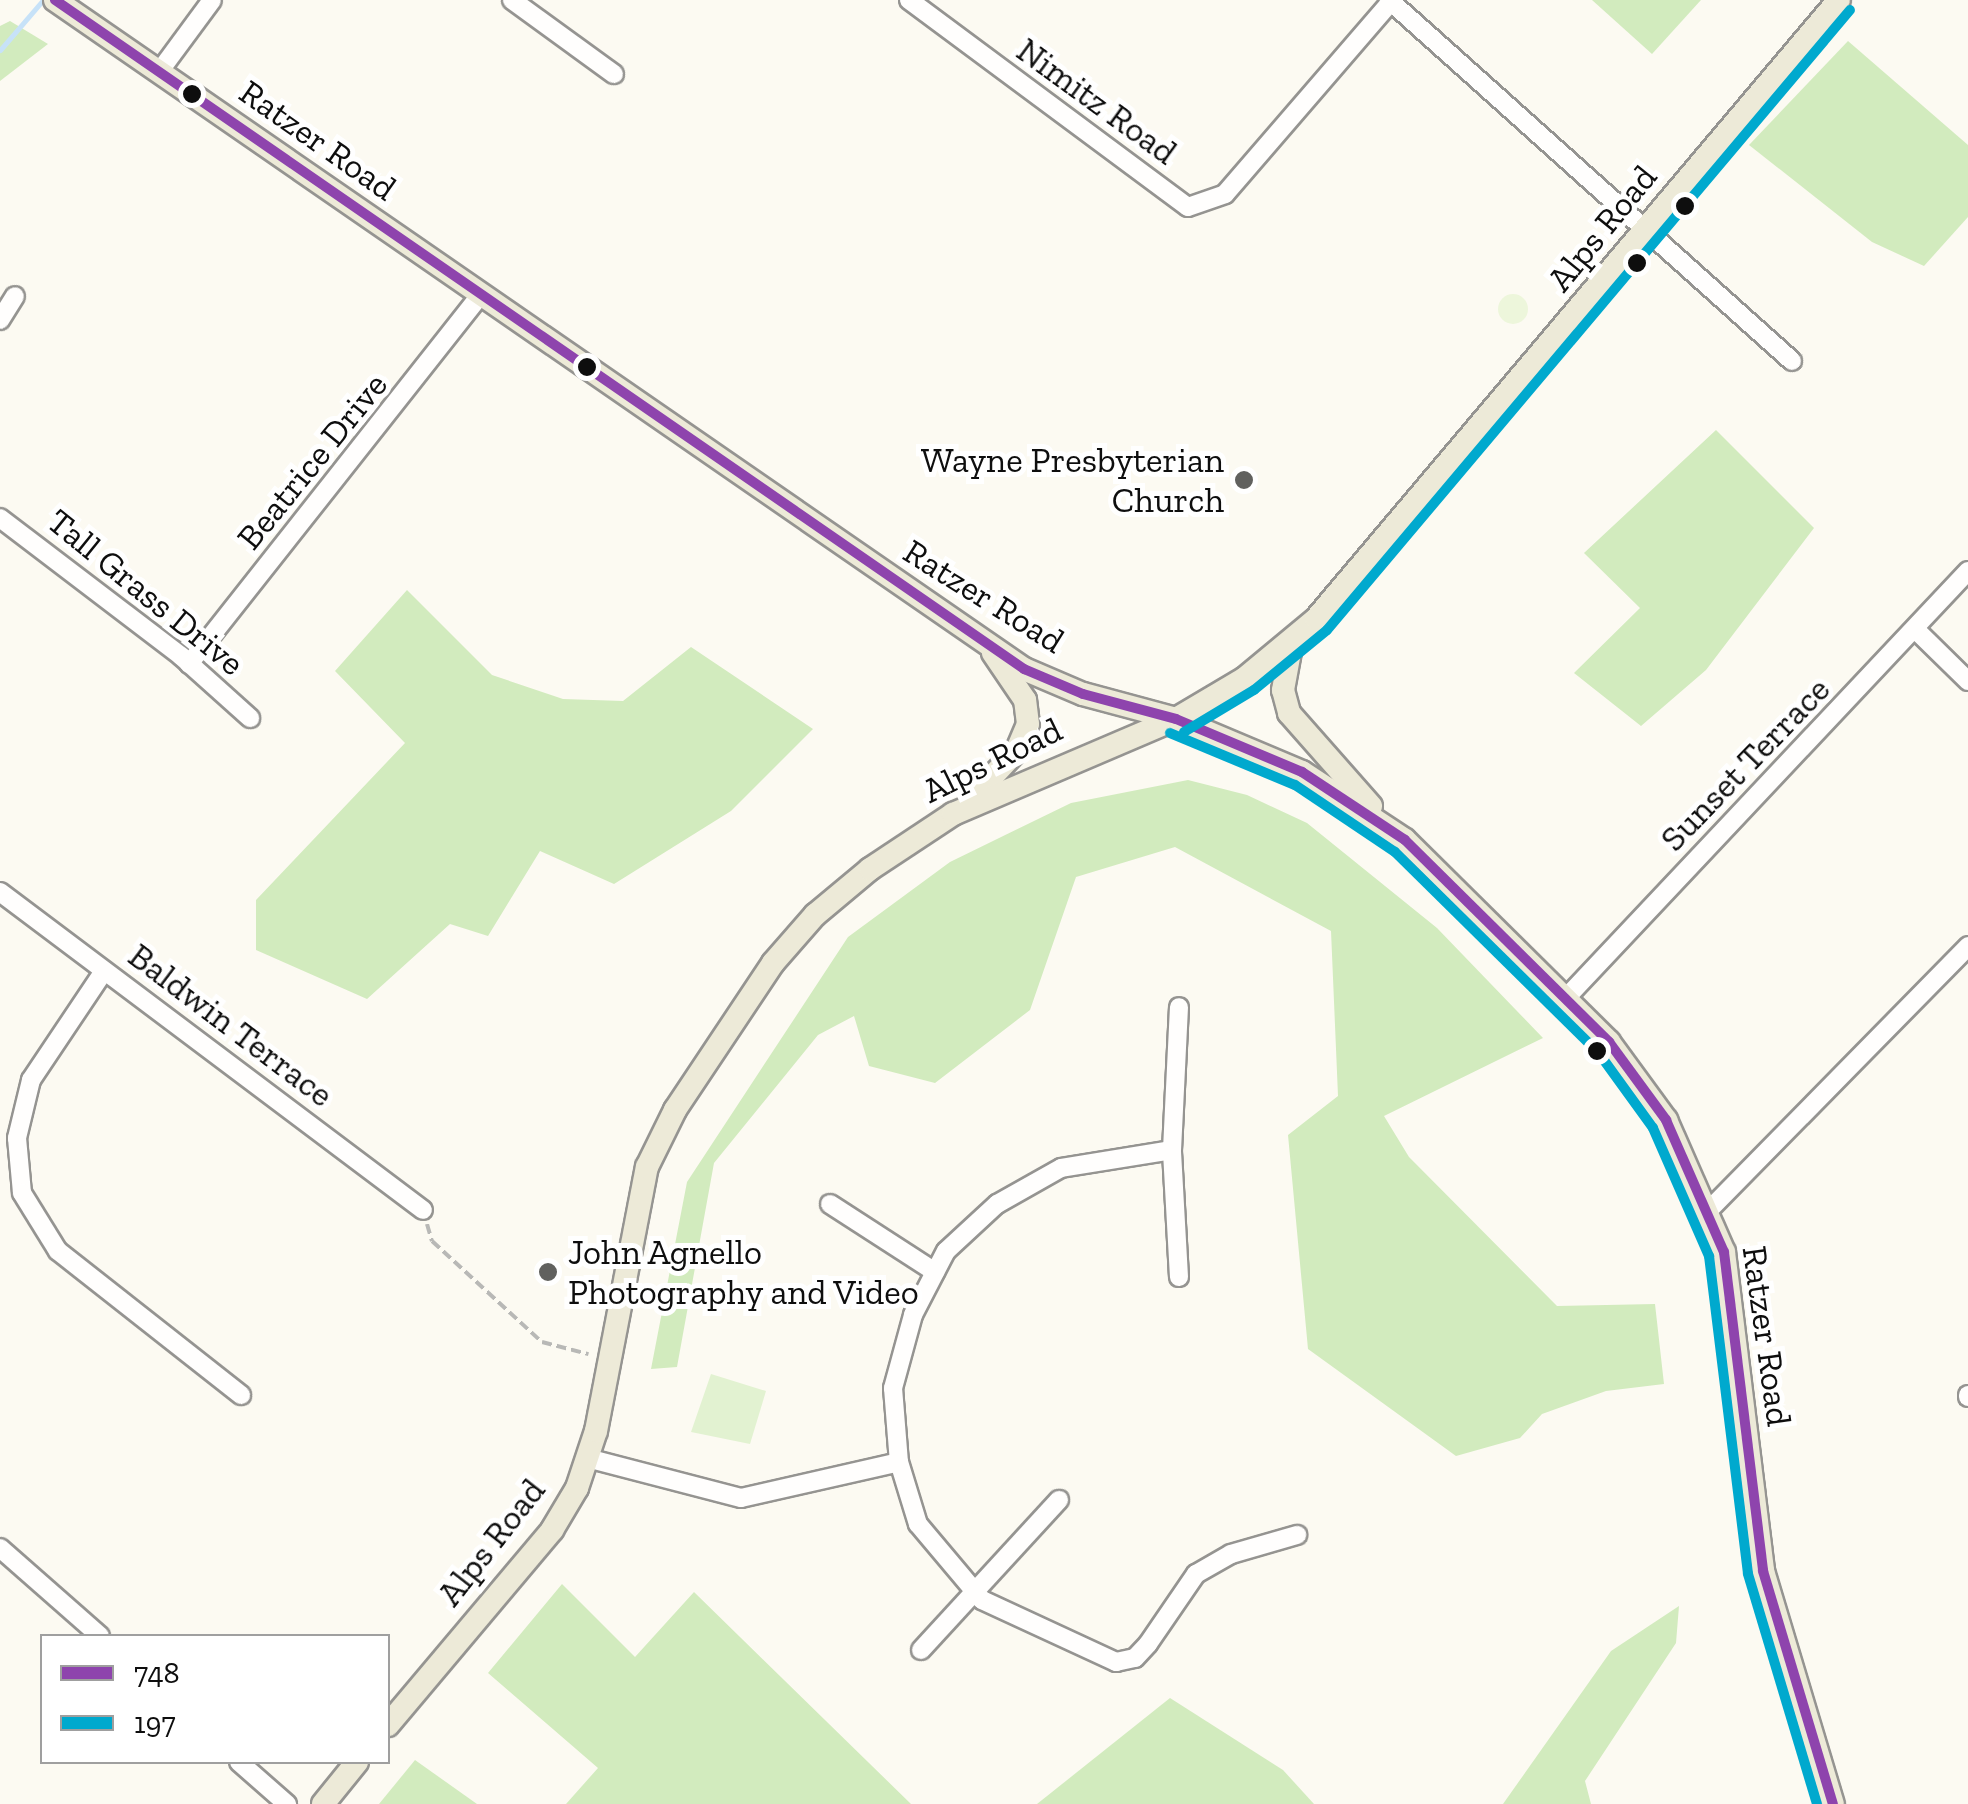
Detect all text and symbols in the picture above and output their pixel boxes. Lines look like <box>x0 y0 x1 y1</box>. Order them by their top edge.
street label: Nimitz Road <box>1009 29 1185 173</box>
street label: Ratzer Road <box>231 71 405 209</box>
unlabelled marker <box>182 84 202 104</box>
street label: Alps Road <box>1539 157 1665 299</box>
unlabelled marker <box>1675 196 1695 216</box>
unlabelled marker <box>1627 253 1647 273</box>
unlabelled marker <box>577 357 597 377</box>
street label: Beatrice Drive <box>228 364 396 558</box>
place label: Wayne Presbyterian Church <box>921 439 1224 521</box>
marker: Wayne Presbyterian Church <box>1233 469 1255 491</box>
street label: Tall Grass Drive <box>39 500 253 684</box>
street label: Ratzer Road <box>896 530 1072 662</box>
street label: Sunset Terrace <box>1651 668 1839 860</box>
street label: Alps Road <box>915 708 1069 812</box>
street label: Baldwin Terrace <box>120 934 342 1116</box>
unlabelled marker <box>1587 1041 1607 1061</box>
place label: John Agnello Photography and Video <box>568 1231 921 1313</box>
street label: Ratzer Road <box>1734 1243 1800 1429</box>
marker: John Agnello Photography and Video <box>537 1261 559 1283</box>
street label: Alps Road <box>428 1470 554 1614</box>
legend <box>40 1634 390 1764</box>
text: 748 <box>134 1655 180 1691</box>
text: 197 <box>134 1705 176 1741</box>

